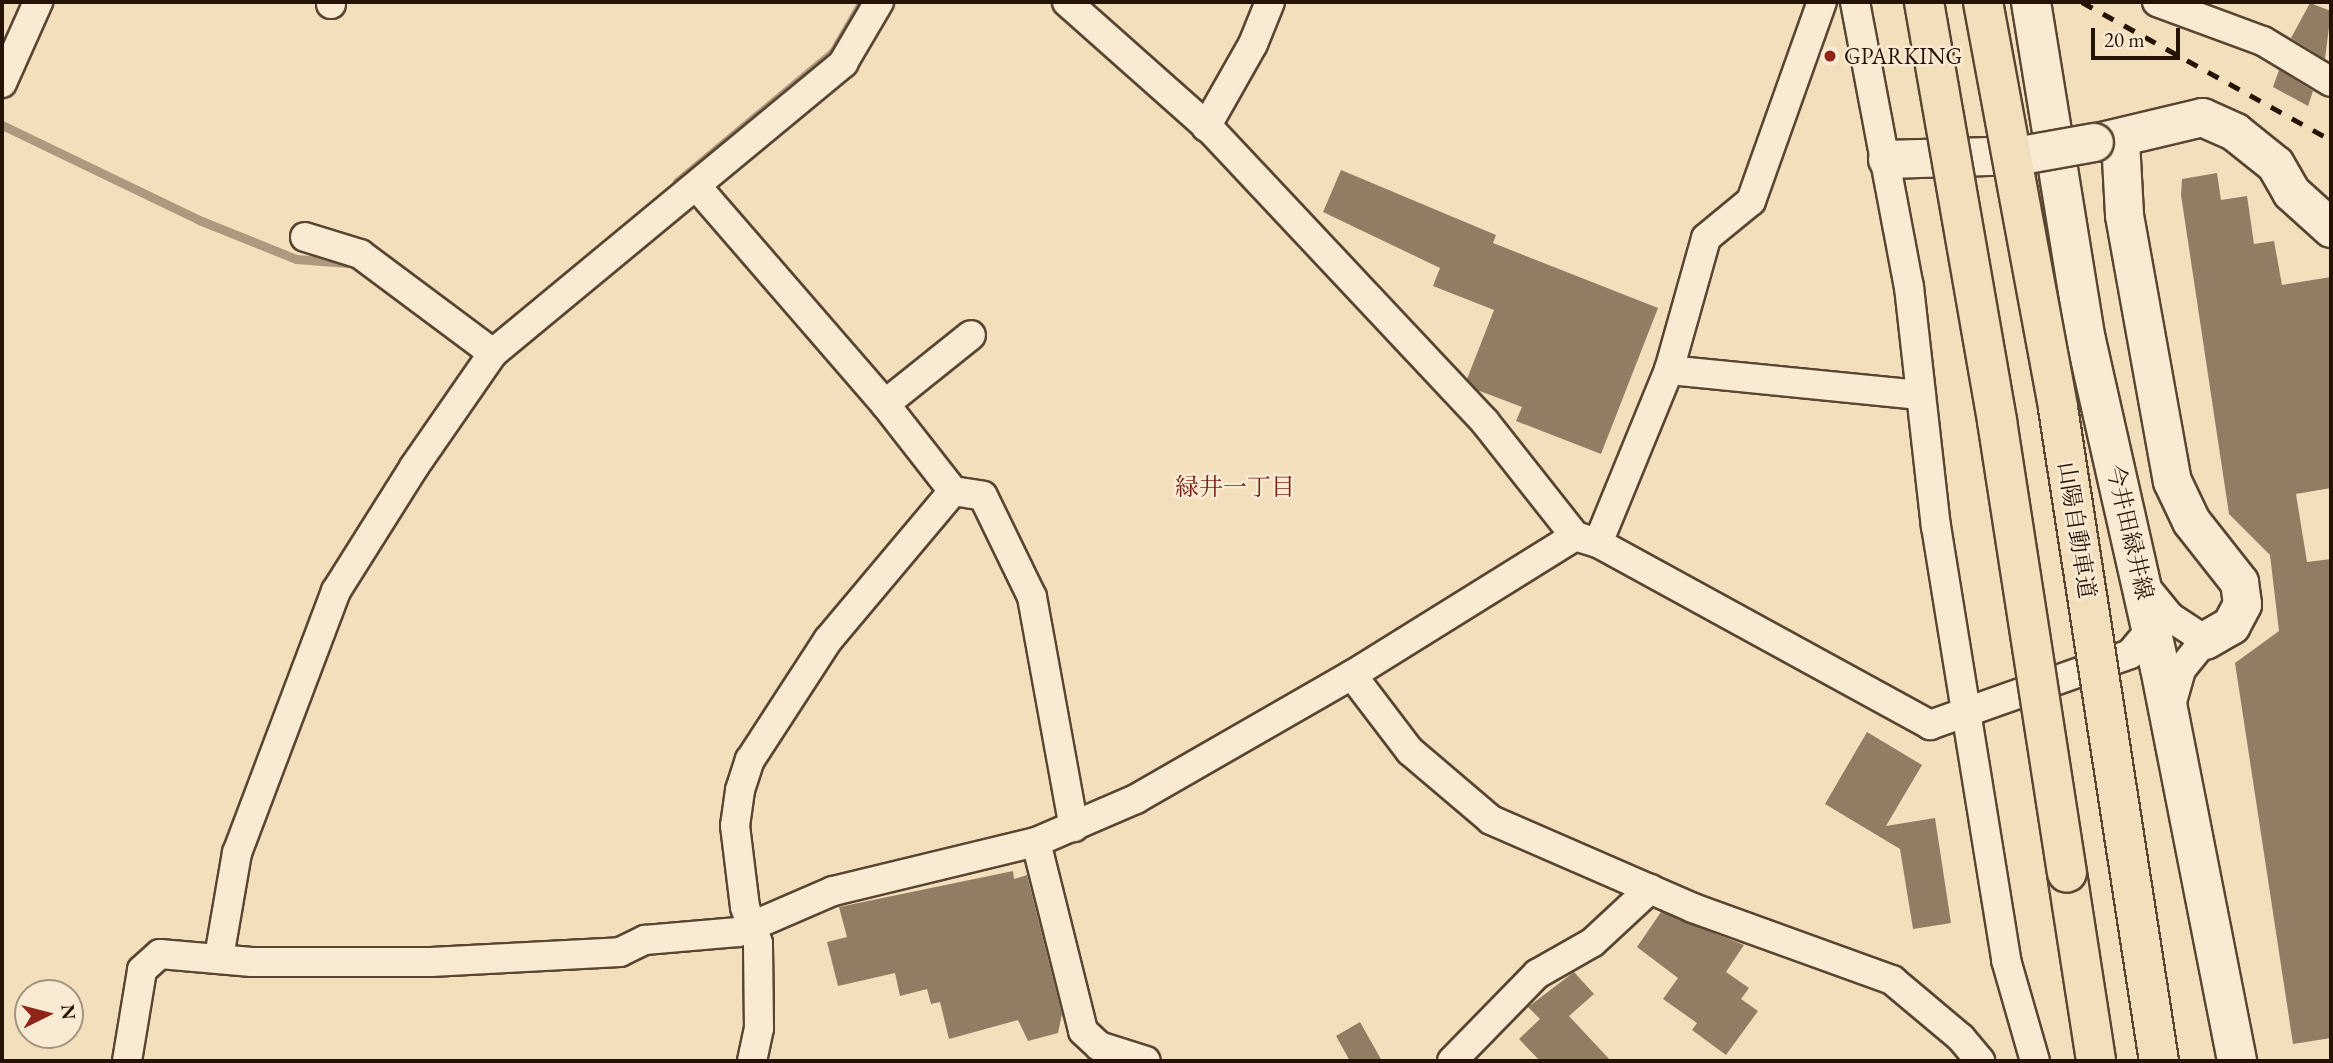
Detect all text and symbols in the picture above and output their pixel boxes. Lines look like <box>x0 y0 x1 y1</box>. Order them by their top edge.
scale bar <box>2095 14 2184 58</box>
text: 20 m <box>2104 26 2145 53</box>
place label: GPARKING <box>1844 42 1962 70</box>
marker: GPARKING <box>1822 48 1838 64</box>
street label: 山陽自動車道 <box>2053 460 2101 600</box>
street label: 今井田緑井線 <box>2101 462 2159 602</box>
district label: 緑井一丁目 <box>1175 473 1295 501</box>
north arrow <box>14 979 84 1049</box>
text: N <box>55 1003 82 1021</box>

